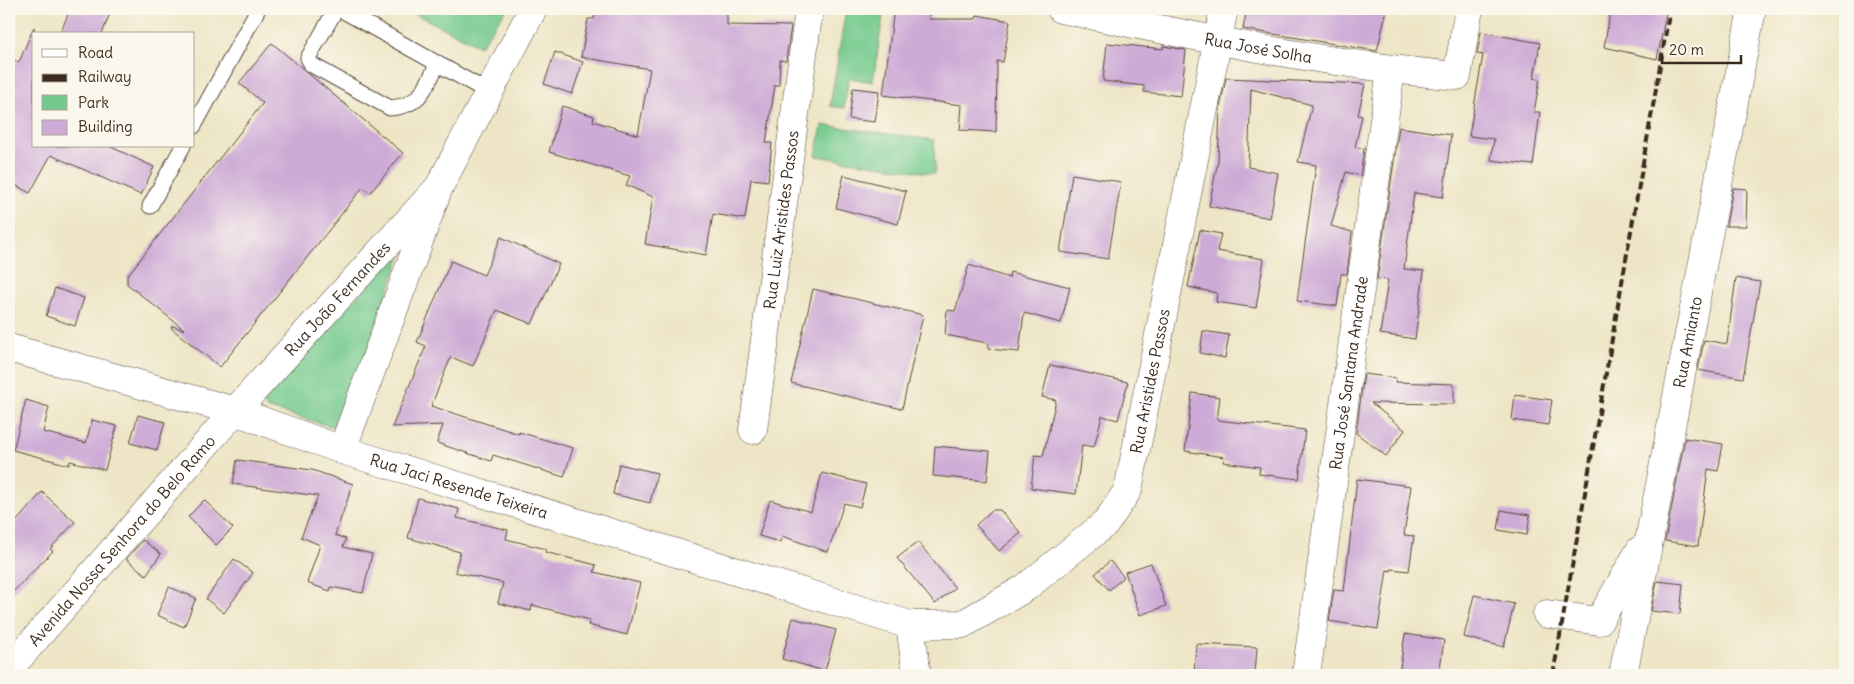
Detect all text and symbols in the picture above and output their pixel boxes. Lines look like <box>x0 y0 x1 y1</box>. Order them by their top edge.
street label: Rua José Solha <box>1203 28 1314 67</box>
legend <box>32 32 195 148</box>
scale bar <box>1662 32 1740 64</box>
text: 20 m <box>1669 40 1704 59</box>
text: Road <box>78 43 113 62</box>
text: Railway <box>78 67 132 86</box>
text: Park <box>78 93 109 112</box>
text: Building <box>78 117 133 136</box>
street label: Rua Luiz Aristides Passos <box>759 129 803 310</box>
street label: Rua João Fernandes <box>280 237 394 360</box>
street label: Rua José Santana Andrade <box>1325 275 1372 471</box>
street label: Rua Amianto <box>1669 295 1706 390</box>
street label: Rua Aristides Passos <box>1125 307 1174 455</box>
street label: Avenida Nossa Senhora do Belo Ramo <box>24 431 219 650</box>
street label: Rua Jaci Resende Teixeira <box>368 449 550 523</box>

